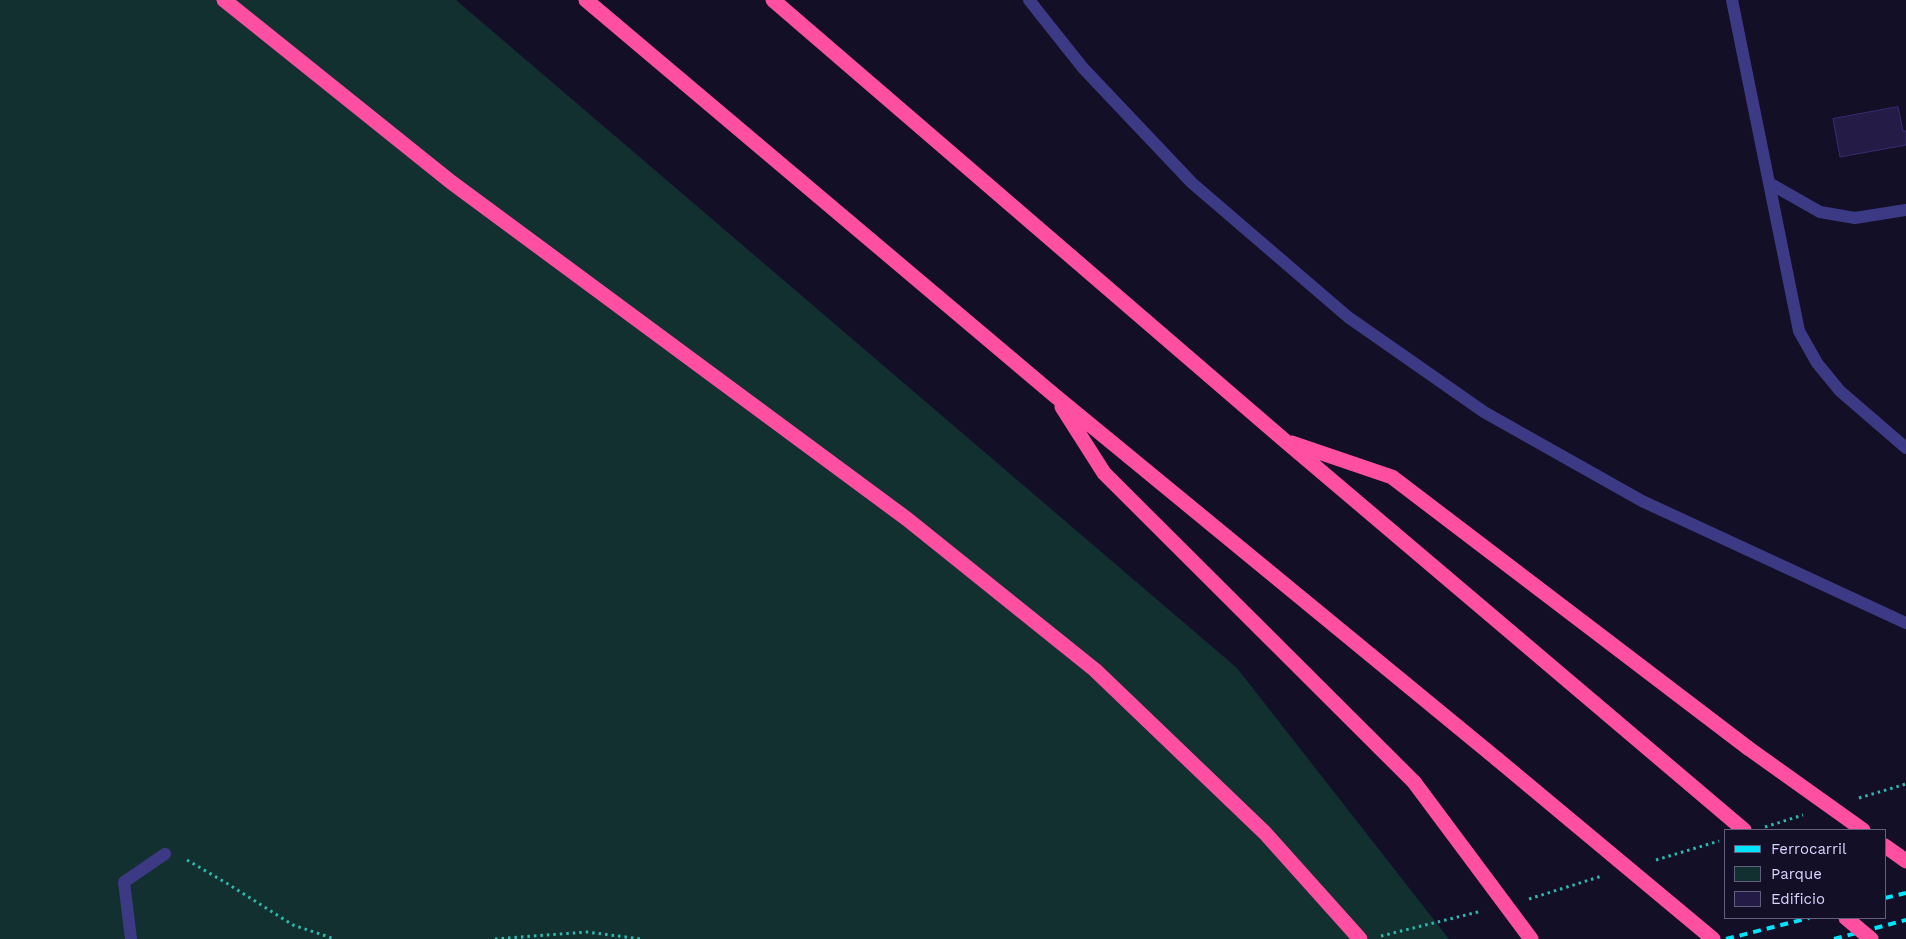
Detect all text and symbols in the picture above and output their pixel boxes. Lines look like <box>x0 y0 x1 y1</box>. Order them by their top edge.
legend <box>1724 829 1886 919</box>
text: Ferrocarril <box>1771 840 1847 858</box>
text: Parque <box>1771 865 1822 883</box>
text: Edificio <box>1771 890 1825 908</box>

